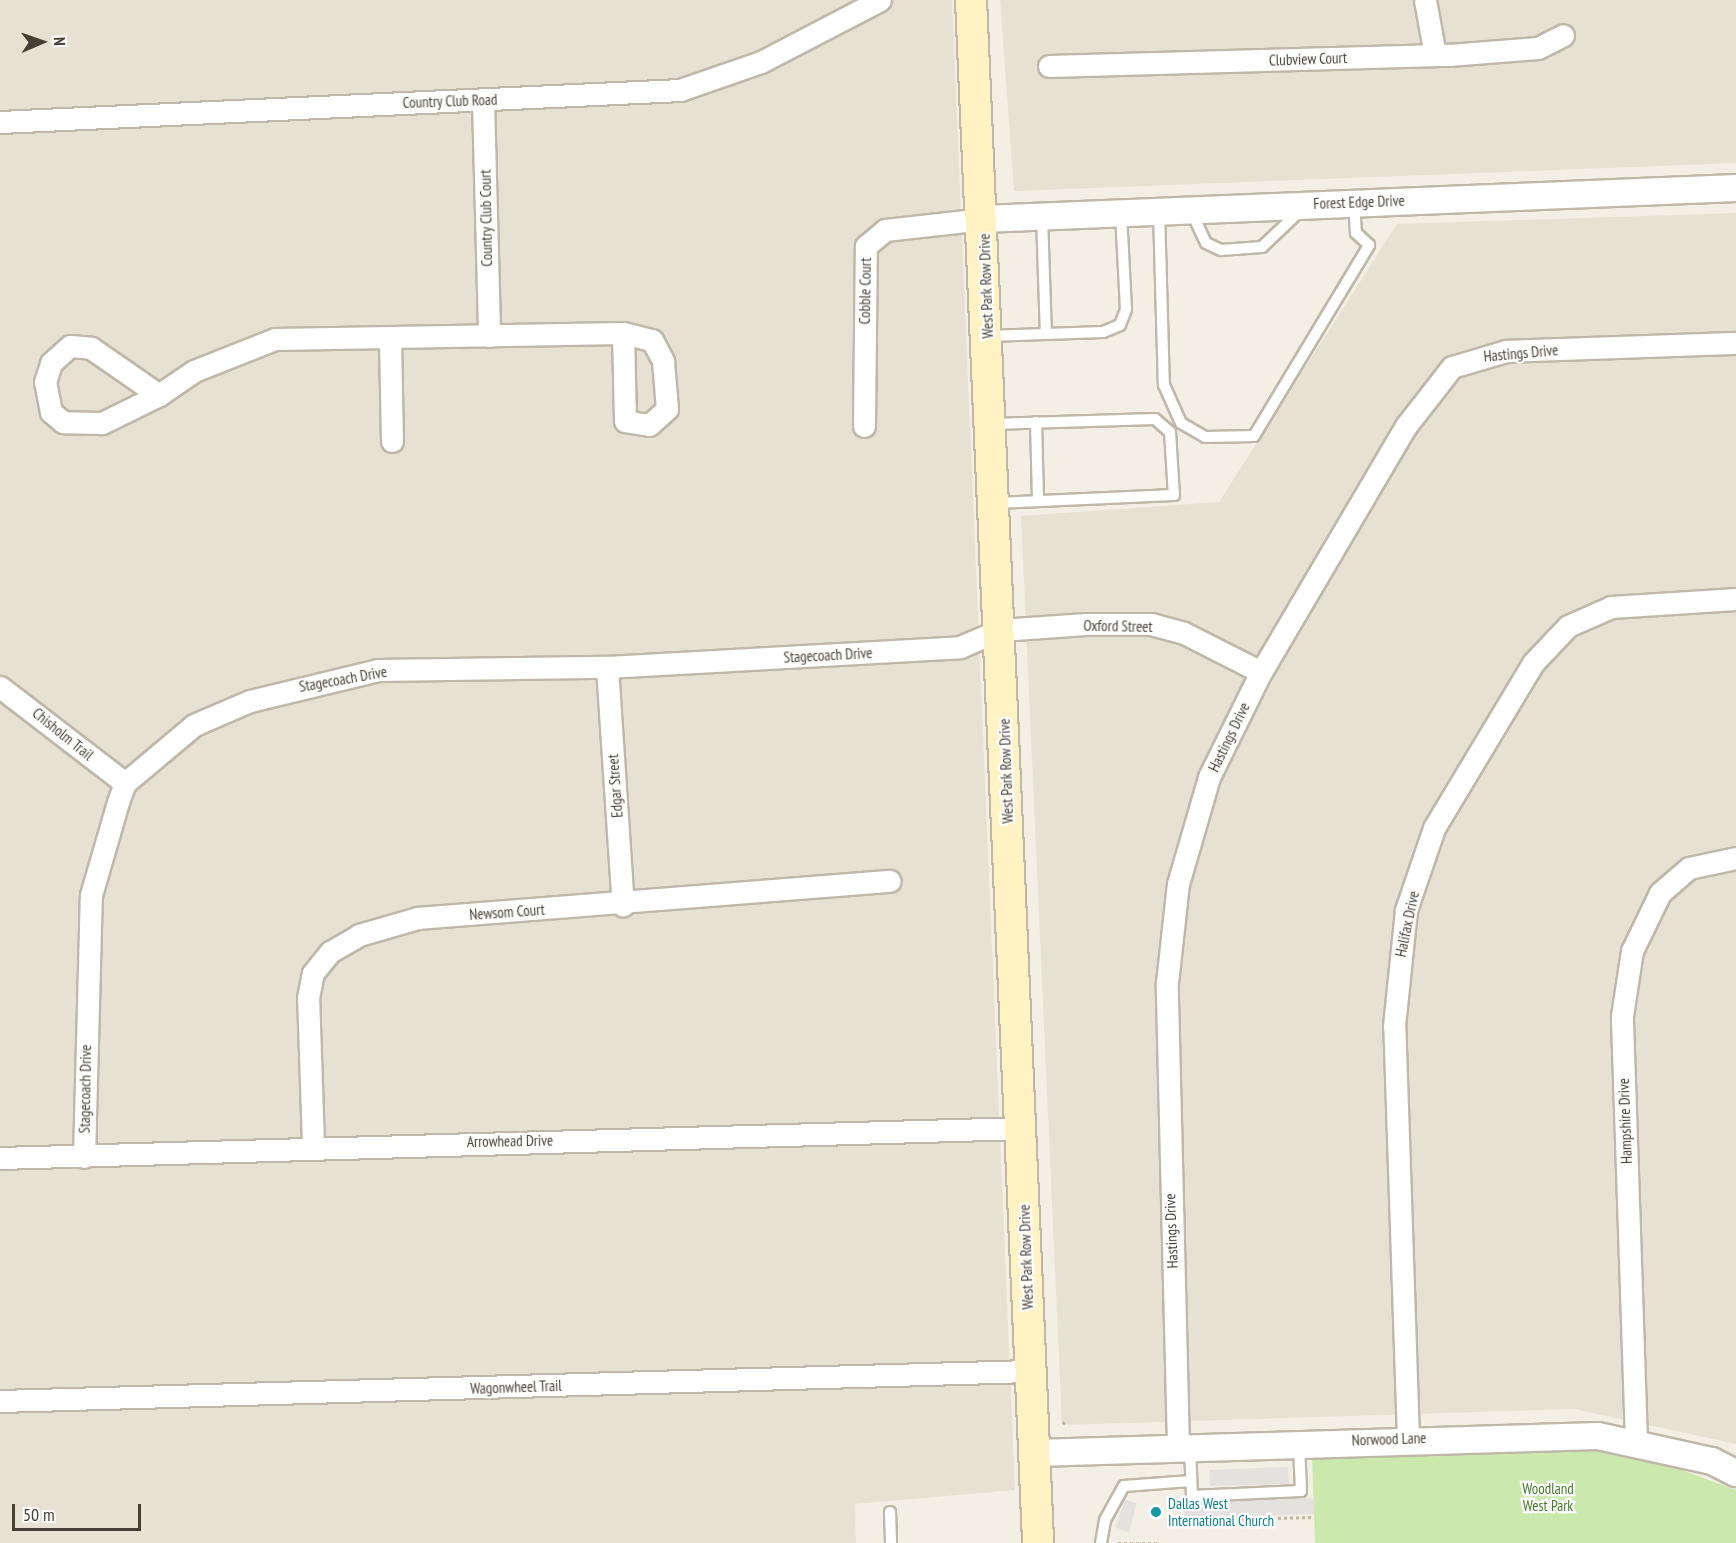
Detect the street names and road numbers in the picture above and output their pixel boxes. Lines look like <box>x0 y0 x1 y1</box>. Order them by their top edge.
street label: Clubview Court <box>1268 49 1348 69</box>
street label: Country Club Road <box>402 90 498 112</box>
street label: Country Club Court <box>476 169 496 267</box>
street label: Forest Edge Drive <box>1313 191 1405 213</box>
street label: West Park Row Drive <box>975 233 997 339</box>
street label: Cobble Court <box>855 257 875 325</box>
street label: Hastings Drive <box>1483 341 1559 365</box>
street label: Oxford Street <box>1083 616 1153 636</box>
street label: Stagecoach Drive <box>783 644 873 666</box>
street label: Stagecoach Drive <box>298 662 388 696</box>
street label: Hastings Drive <box>1204 699 1254 775</box>
street label: Chisholm Trail <box>29 704 97 764</box>
street label: West Park Row Drive <box>995 718 1017 824</box>
street label: Edgar Street <box>604 754 626 818</box>
street label: Halifax Drive <box>1391 889 1423 959</box>
street label: Newsom Court <box>469 900 545 924</box>
street label: Stagecoach Drive <box>75 1044 95 1134</box>
street label: Hampshire Drive <box>1615 1078 1635 1164</box>
street label: Arrowhead Drive <box>467 1131 553 1151</box>
street label: Hastings Drive <box>1161 1193 1181 1269</box>
street label: West Park Row Drive <box>1015 1204 1037 1310</box>
street label: Wagonwheel Trail <box>470 1376 562 1398</box>
street label: Norwood Lane <box>1351 1429 1427 1449</box>

